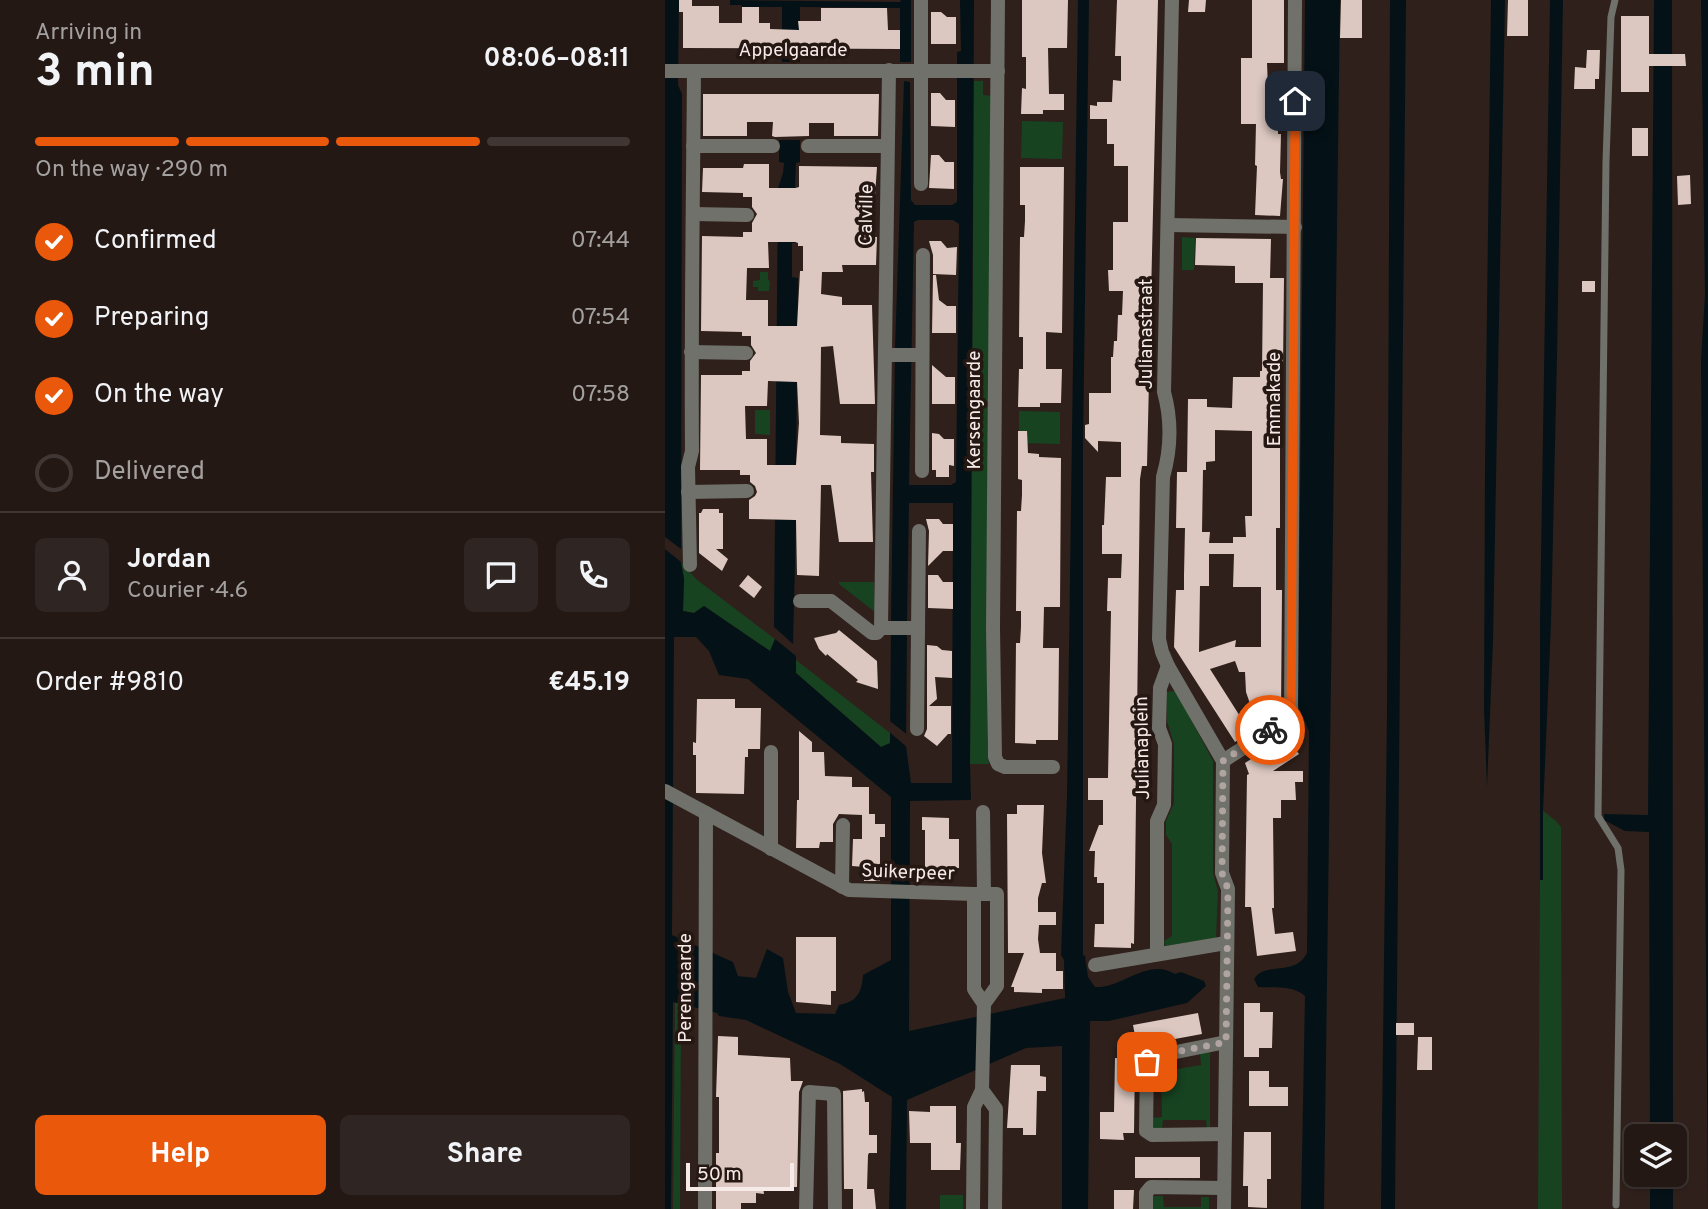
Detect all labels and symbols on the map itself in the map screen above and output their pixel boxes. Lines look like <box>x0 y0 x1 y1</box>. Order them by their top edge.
street label: Appelgaarde <box>739 39 847 63</box>
pin <box>1265 71 1325 131</box>
street label: Calville <box>854 184 880 246</box>
street label: Julianastraat <box>1135 278 1159 390</box>
street label: Kersengaarde <box>963 351 987 469</box>
street label: Emmakade <box>1263 352 1287 446</box>
courier <box>1235 695 1305 765</box>
street label: Julianaplein <box>1130 696 1156 800</box>
street label: Suikerpeer <box>861 859 956 887</box>
street label: Perengaarde <box>674 933 698 1043</box>
pin <box>1117 1032 1177 1092</box>
scale bar <box>686 1160 795 1192</box>

